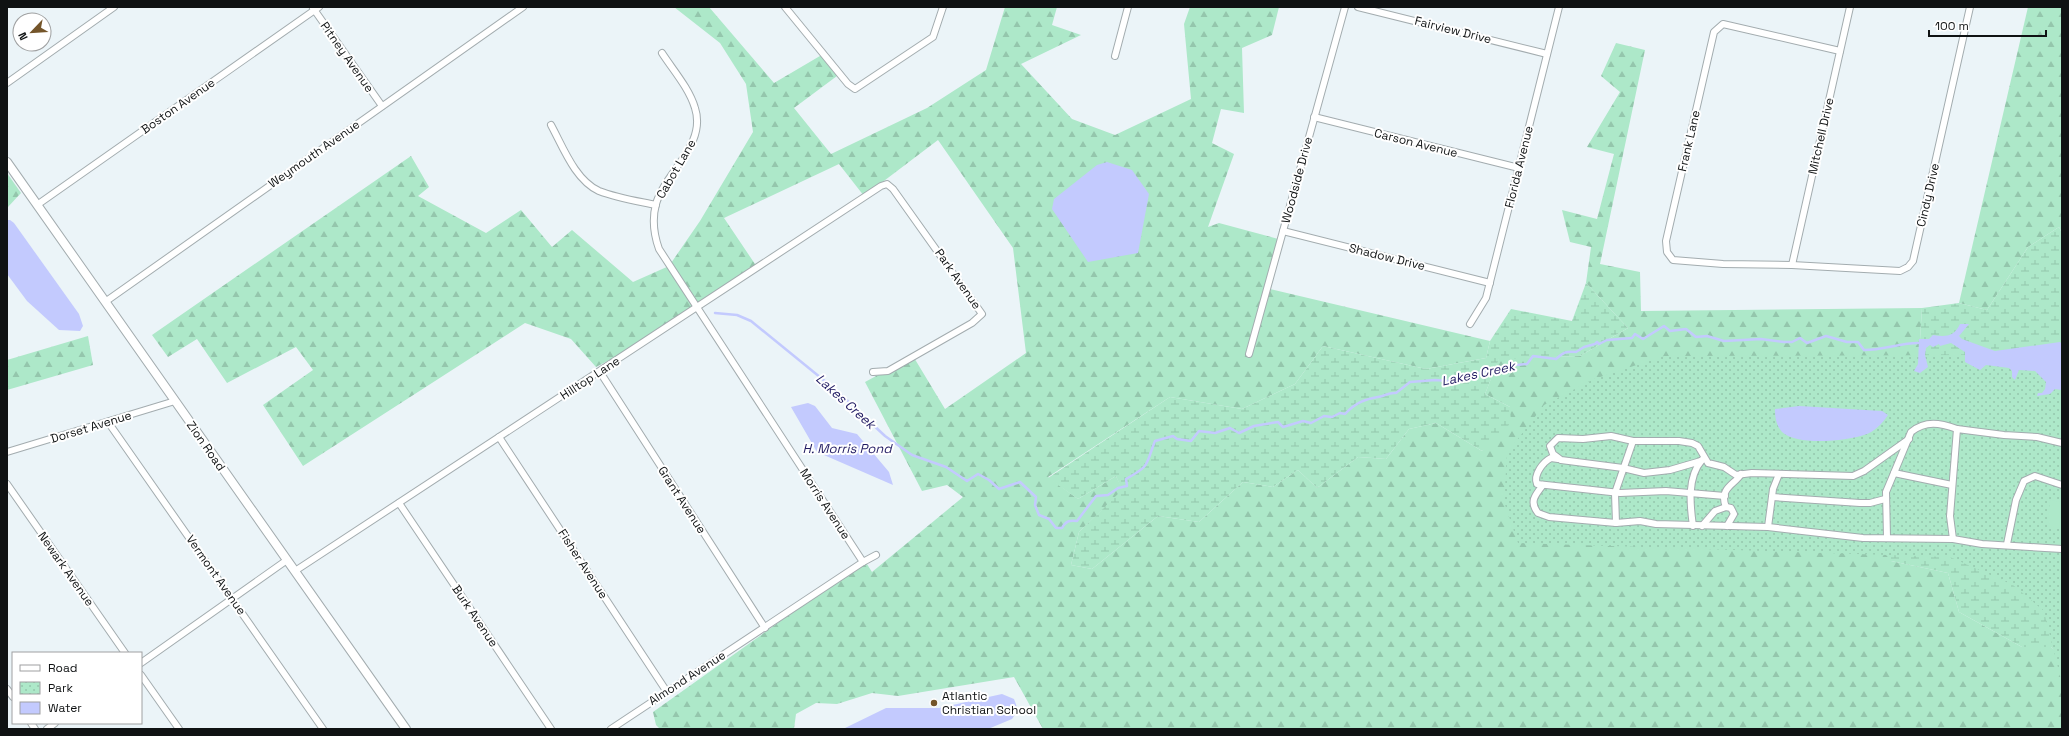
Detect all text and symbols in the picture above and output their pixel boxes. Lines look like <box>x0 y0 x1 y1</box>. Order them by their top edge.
north arrow <box>12 12 52 52</box>
scale bar <box>1929 12 2046 38</box>
street label: Fairview Drive <box>1413 13 1493 47</box>
text: 100 m <box>1935 18 1969 34</box>
street label: Pitney Avenue <box>317 19 377 95</box>
text: N <box>15 30 31 43</box>
street label: Boston Avenue <box>138 75 218 137</box>
street label: Mitchell Drive <box>1804 96 1838 176</box>
street label: Frank Lane <box>1674 109 1704 173</box>
street label: Weymouth Avenue <box>265 116 363 192</box>
street label: Florida Avenue <box>1501 124 1537 210</box>
street label: Carson Avenue <box>1373 125 1459 161</box>
street label: Woodside Drive <box>1278 135 1316 225</box>
street label: Cabot Lane <box>653 136 699 202</box>
street label: Cindy Drive <box>1913 162 1943 228</box>
street label: Shadow Drive <box>1347 240 1427 274</box>
street label: Park Avenue <box>931 246 985 312</box>
street label: Hilltop Lane <box>557 353 623 403</box>
water label: Lakes Creek <box>1440 357 1518 390</box>
water label: Lakes Creek <box>812 370 881 434</box>
street label: Dorset Avenue <box>49 407 133 447</box>
street label: Zion Road <box>183 418 229 474</box>
water label: H. Morris Pond <box>802 440 893 457</box>
street label: Grant Avenue <box>654 463 710 537</box>
street label: Morris Avenue <box>796 465 854 543</box>
street label: Fisher Avenue <box>554 526 612 602</box>
street label: Newark Avenue <box>34 529 98 609</box>
street label: Vermont Avenue <box>182 532 250 618</box>
street label: Burk Avenue <box>448 582 502 650</box>
street label: Almond Avenue <box>645 647 729 709</box>
legend <box>12 652 142 724</box>
text: Road <box>48 660 77 676</box>
text: Park <box>48 680 73 696</box>
place label: Atlantic Christian School <box>942 688 1036 718</box>
marker: Atlantic Christian School <box>929 698 939 708</box>
text: Water <box>48 700 82 716</box>

